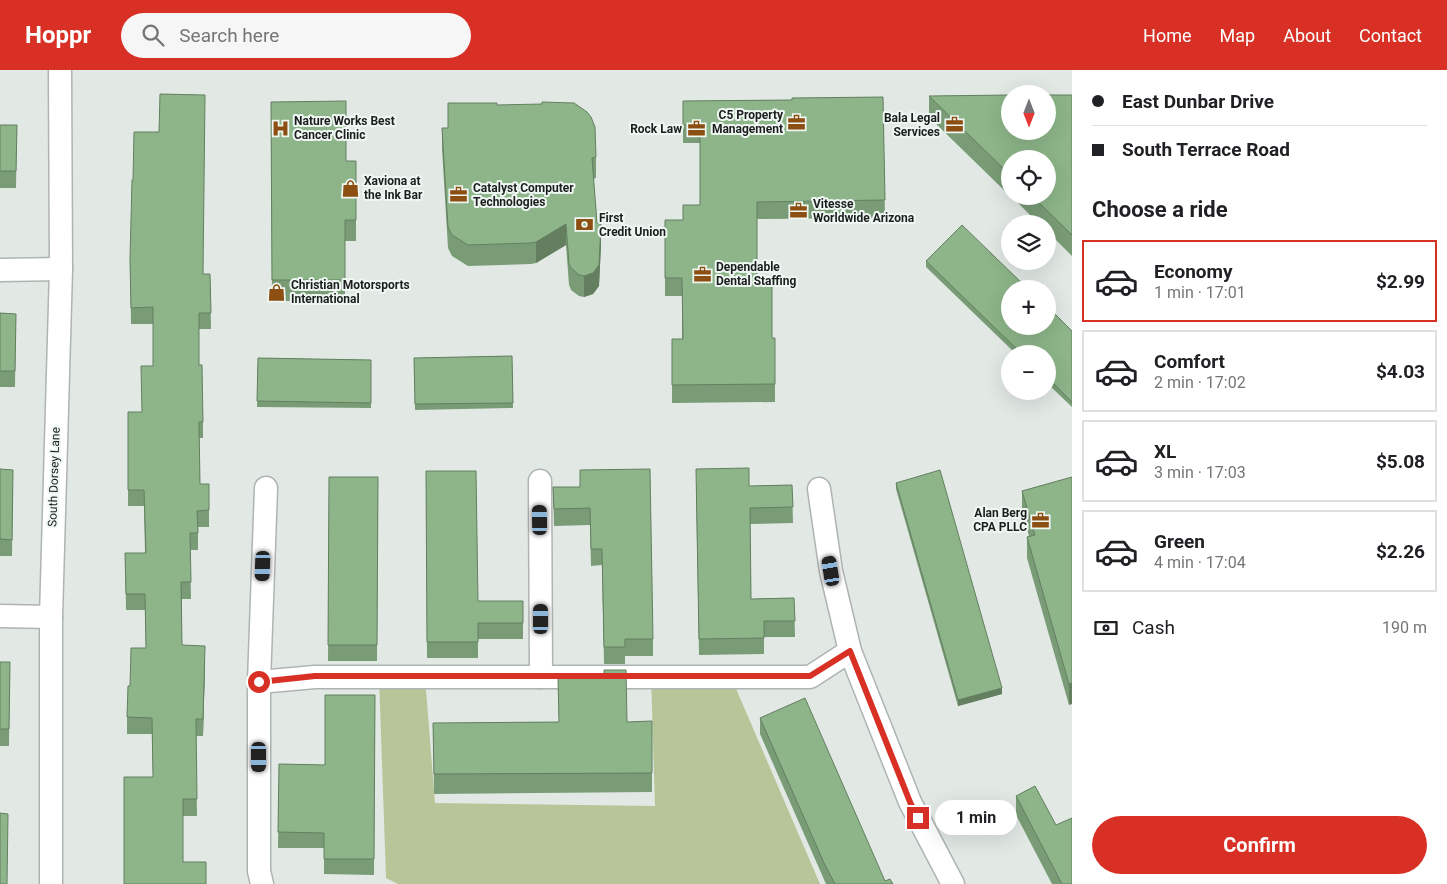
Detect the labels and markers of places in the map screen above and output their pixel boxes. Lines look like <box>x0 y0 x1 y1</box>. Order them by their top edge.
place label: C5 Property Management <box>712 108 784 136</box>
place label: Bala Legal Services <box>884 111 940 139</box>
office icon: C5 Property Management <box>787 112 807 132</box>
place label: Nature Works Best Cancer Clinic <box>294 114 395 142</box>
office icon: Bala Legal Services <box>944 115 964 135</box>
hospital icon: Nature Works Best Cancer Clinic <box>270 118 290 138</box>
office icon: Rock Law <box>686 119 706 139</box>
place label: Rock Law <box>630 122 682 136</box>
place label: Xaviona at the Ink Bar <box>364 174 423 202</box>
shop icon: Xaviona at the Ink Bar <box>340 178 360 198</box>
place label: Catalyst Computer Technologies <box>473 181 574 209</box>
office icon: Catalyst Computer Technologies <box>449 185 469 205</box>
place label: Vitesse Worldwide Arizona <box>813 197 915 225</box>
office icon: Vitesse Worldwide Arizona <box>789 201 809 221</box>
place label: First Credit Union <box>599 211 666 239</box>
bank icon: First Credit Union <box>575 215 595 235</box>
place label: Dependable Dental Staffing <box>716 260 796 288</box>
office icon: Dependable Dental Staffing <box>692 264 712 284</box>
place label: Christian Motorsports International <box>291 278 410 306</box>
shop icon: Christian Motorsports International <box>267 282 287 302</box>
place label: Alan Berg CPA PLLC <box>973 506 1027 534</box>
office icon: Alan Berg CPA PLLC <box>1031 510 1051 530</box>

